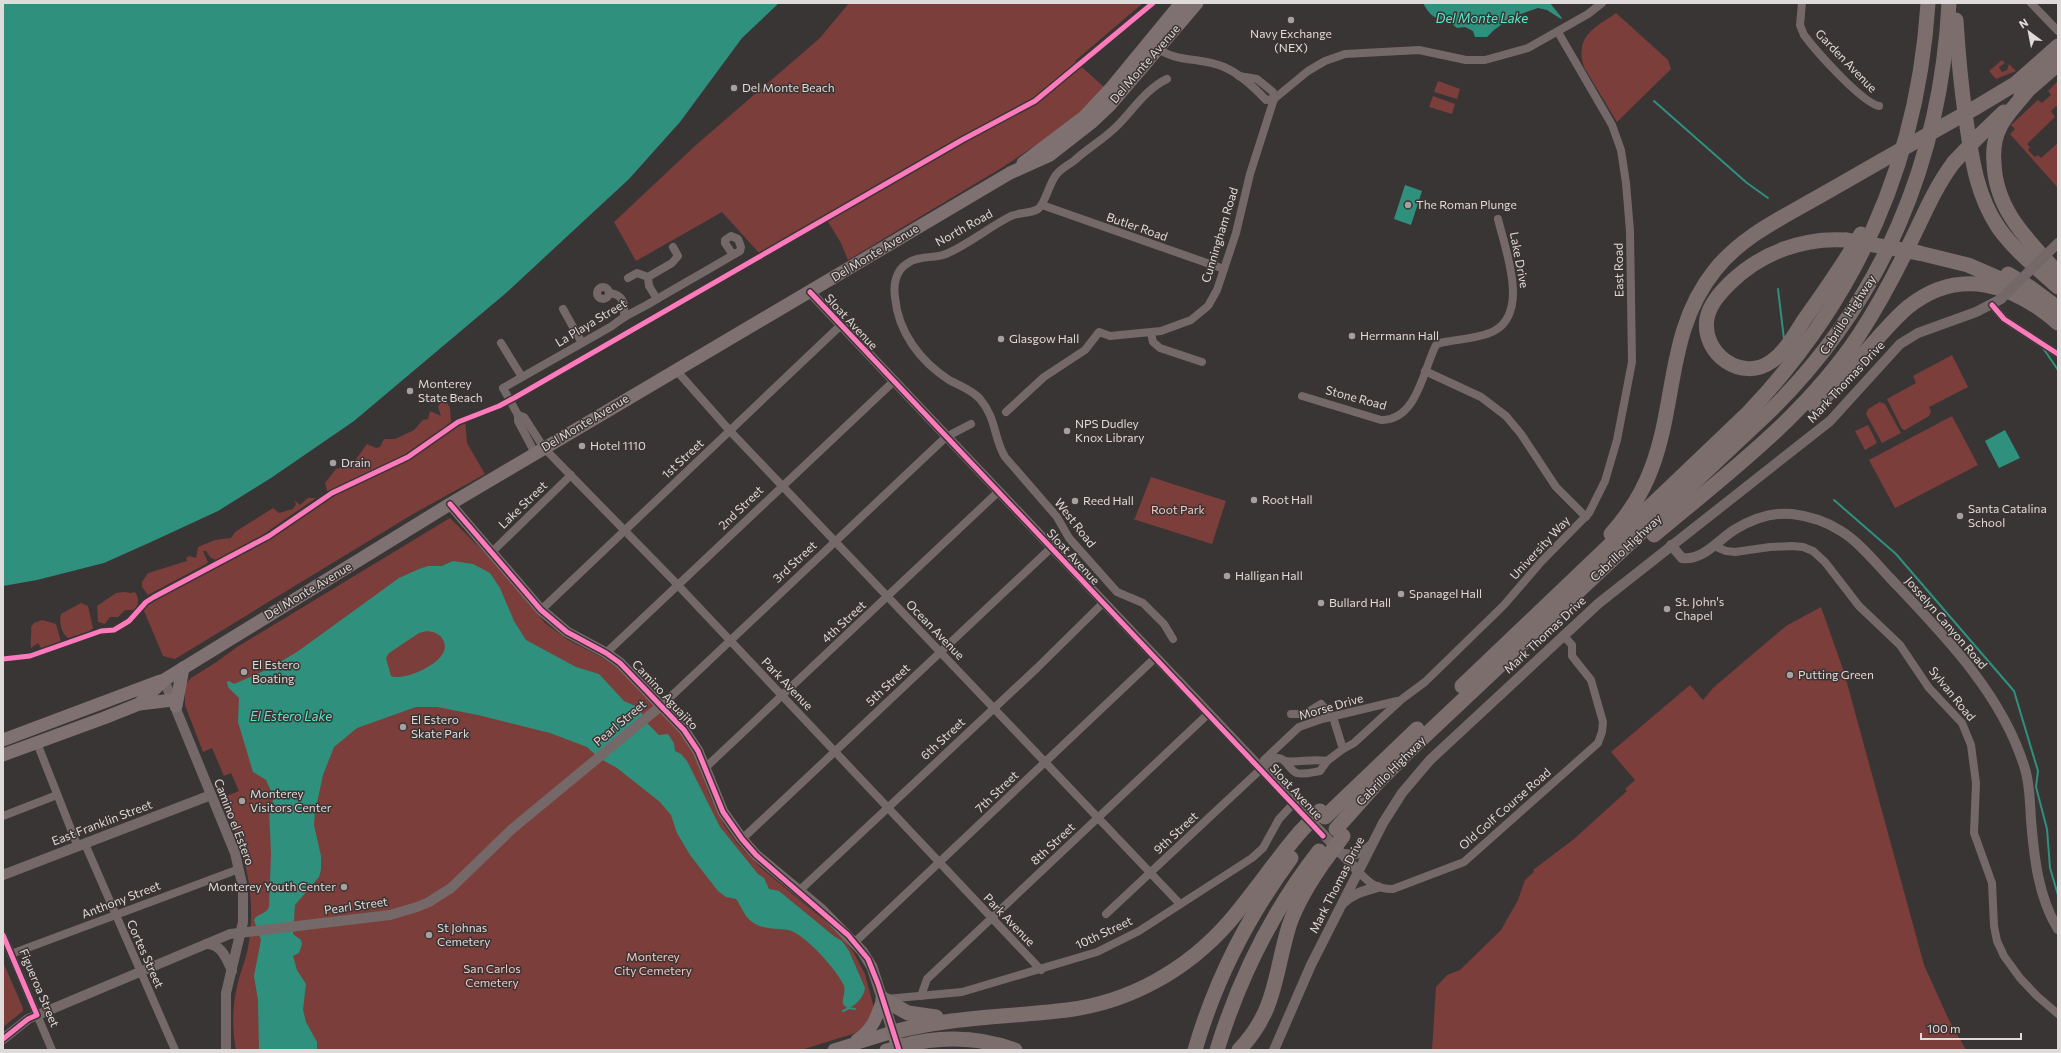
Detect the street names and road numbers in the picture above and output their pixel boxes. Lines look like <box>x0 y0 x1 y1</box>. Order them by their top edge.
street label: Del Monte Avenue <box>1106 21 1182 105</box>
street label: Garden Avenue <box>1813 26 1880 95</box>
street label: Cunningham Road <box>1198 185 1240 284</box>
street label: North Road <box>933 206 995 249</box>
street label: Butler Road <box>1105 209 1170 243</box>
street label: Del Monte Avenue <box>828 221 921 284</box>
street label: Lake Drive <box>1508 230 1532 289</box>
street label: East Road <box>1611 243 1625 297</box>
street label: Cabrillo Highway <box>1816 272 1878 357</box>
street label: Sloat Avenue <box>822 291 881 352</box>
street label: La Playa Street <box>552 295 629 349</box>
street label: Mark Thomas Drive <box>1804 338 1887 425</box>
street label: Stone Road <box>1324 382 1388 412</box>
street label: Del Monte Avenue <box>538 391 631 454</box>
street label: 1st Street <box>659 435 706 481</box>
street label: Lake Street <box>495 478 549 531</box>
street label: 2nd Street <box>715 483 766 532</box>
street label: West Road <box>1052 495 1099 550</box>
street label: Cabrillo Highway <box>1587 511 1664 584</box>
street label: University Way <box>1506 513 1572 582</box>
street label: Sloat Avenue <box>1044 526 1103 587</box>
street label: 3rd Street <box>770 537 819 585</box>
street label: Del Monte Avenue <box>261 559 354 622</box>
street label: Josselyn Canyon Road <box>1902 573 1991 672</box>
street label: Mark Thomas Drive <box>1501 593 1588 676</box>
street label: 4th Street <box>818 597 868 645</box>
street label: Ocean Avenue <box>904 597 968 662</box>
street label: Park Avenue <box>759 654 816 712</box>
street label: Camino Aguajito <box>630 657 702 732</box>
street label: 5th Street <box>862 660 912 708</box>
street label: Sylvan Road <box>1927 663 1979 723</box>
street label: Morse Drive <box>1297 690 1365 722</box>
street label: Pearl Street <box>590 696 648 748</box>
street label: 6th Street <box>917 714 967 762</box>
street label: Cabrillo Highway <box>1353 733 1428 808</box>
street label: Sloat Avenue <box>1267 761 1326 822</box>
street label: Old Golf Course Road <box>1456 765 1553 852</box>
street label: 7th Street <box>972 767 1021 815</box>
street label: Camino el Estero <box>212 776 258 867</box>
street label: East Franklin Street <box>50 796 154 848</box>
street label: 9th Street <box>1150 808 1200 856</box>
street label: 8th Street <box>1027 819 1077 867</box>
street label: Mark Thomas Drive <box>1306 834 1367 935</box>
street label: Anthony Street <box>79 878 162 921</box>
street label: Park Avenue <box>981 890 1038 948</box>
street label: Pearl Street <box>323 894 389 916</box>
street label: 10th Street <box>1073 913 1134 951</box>
street label: Cortes Street <box>125 917 167 990</box>
street label: Figueroa Street <box>17 946 63 1029</box>

